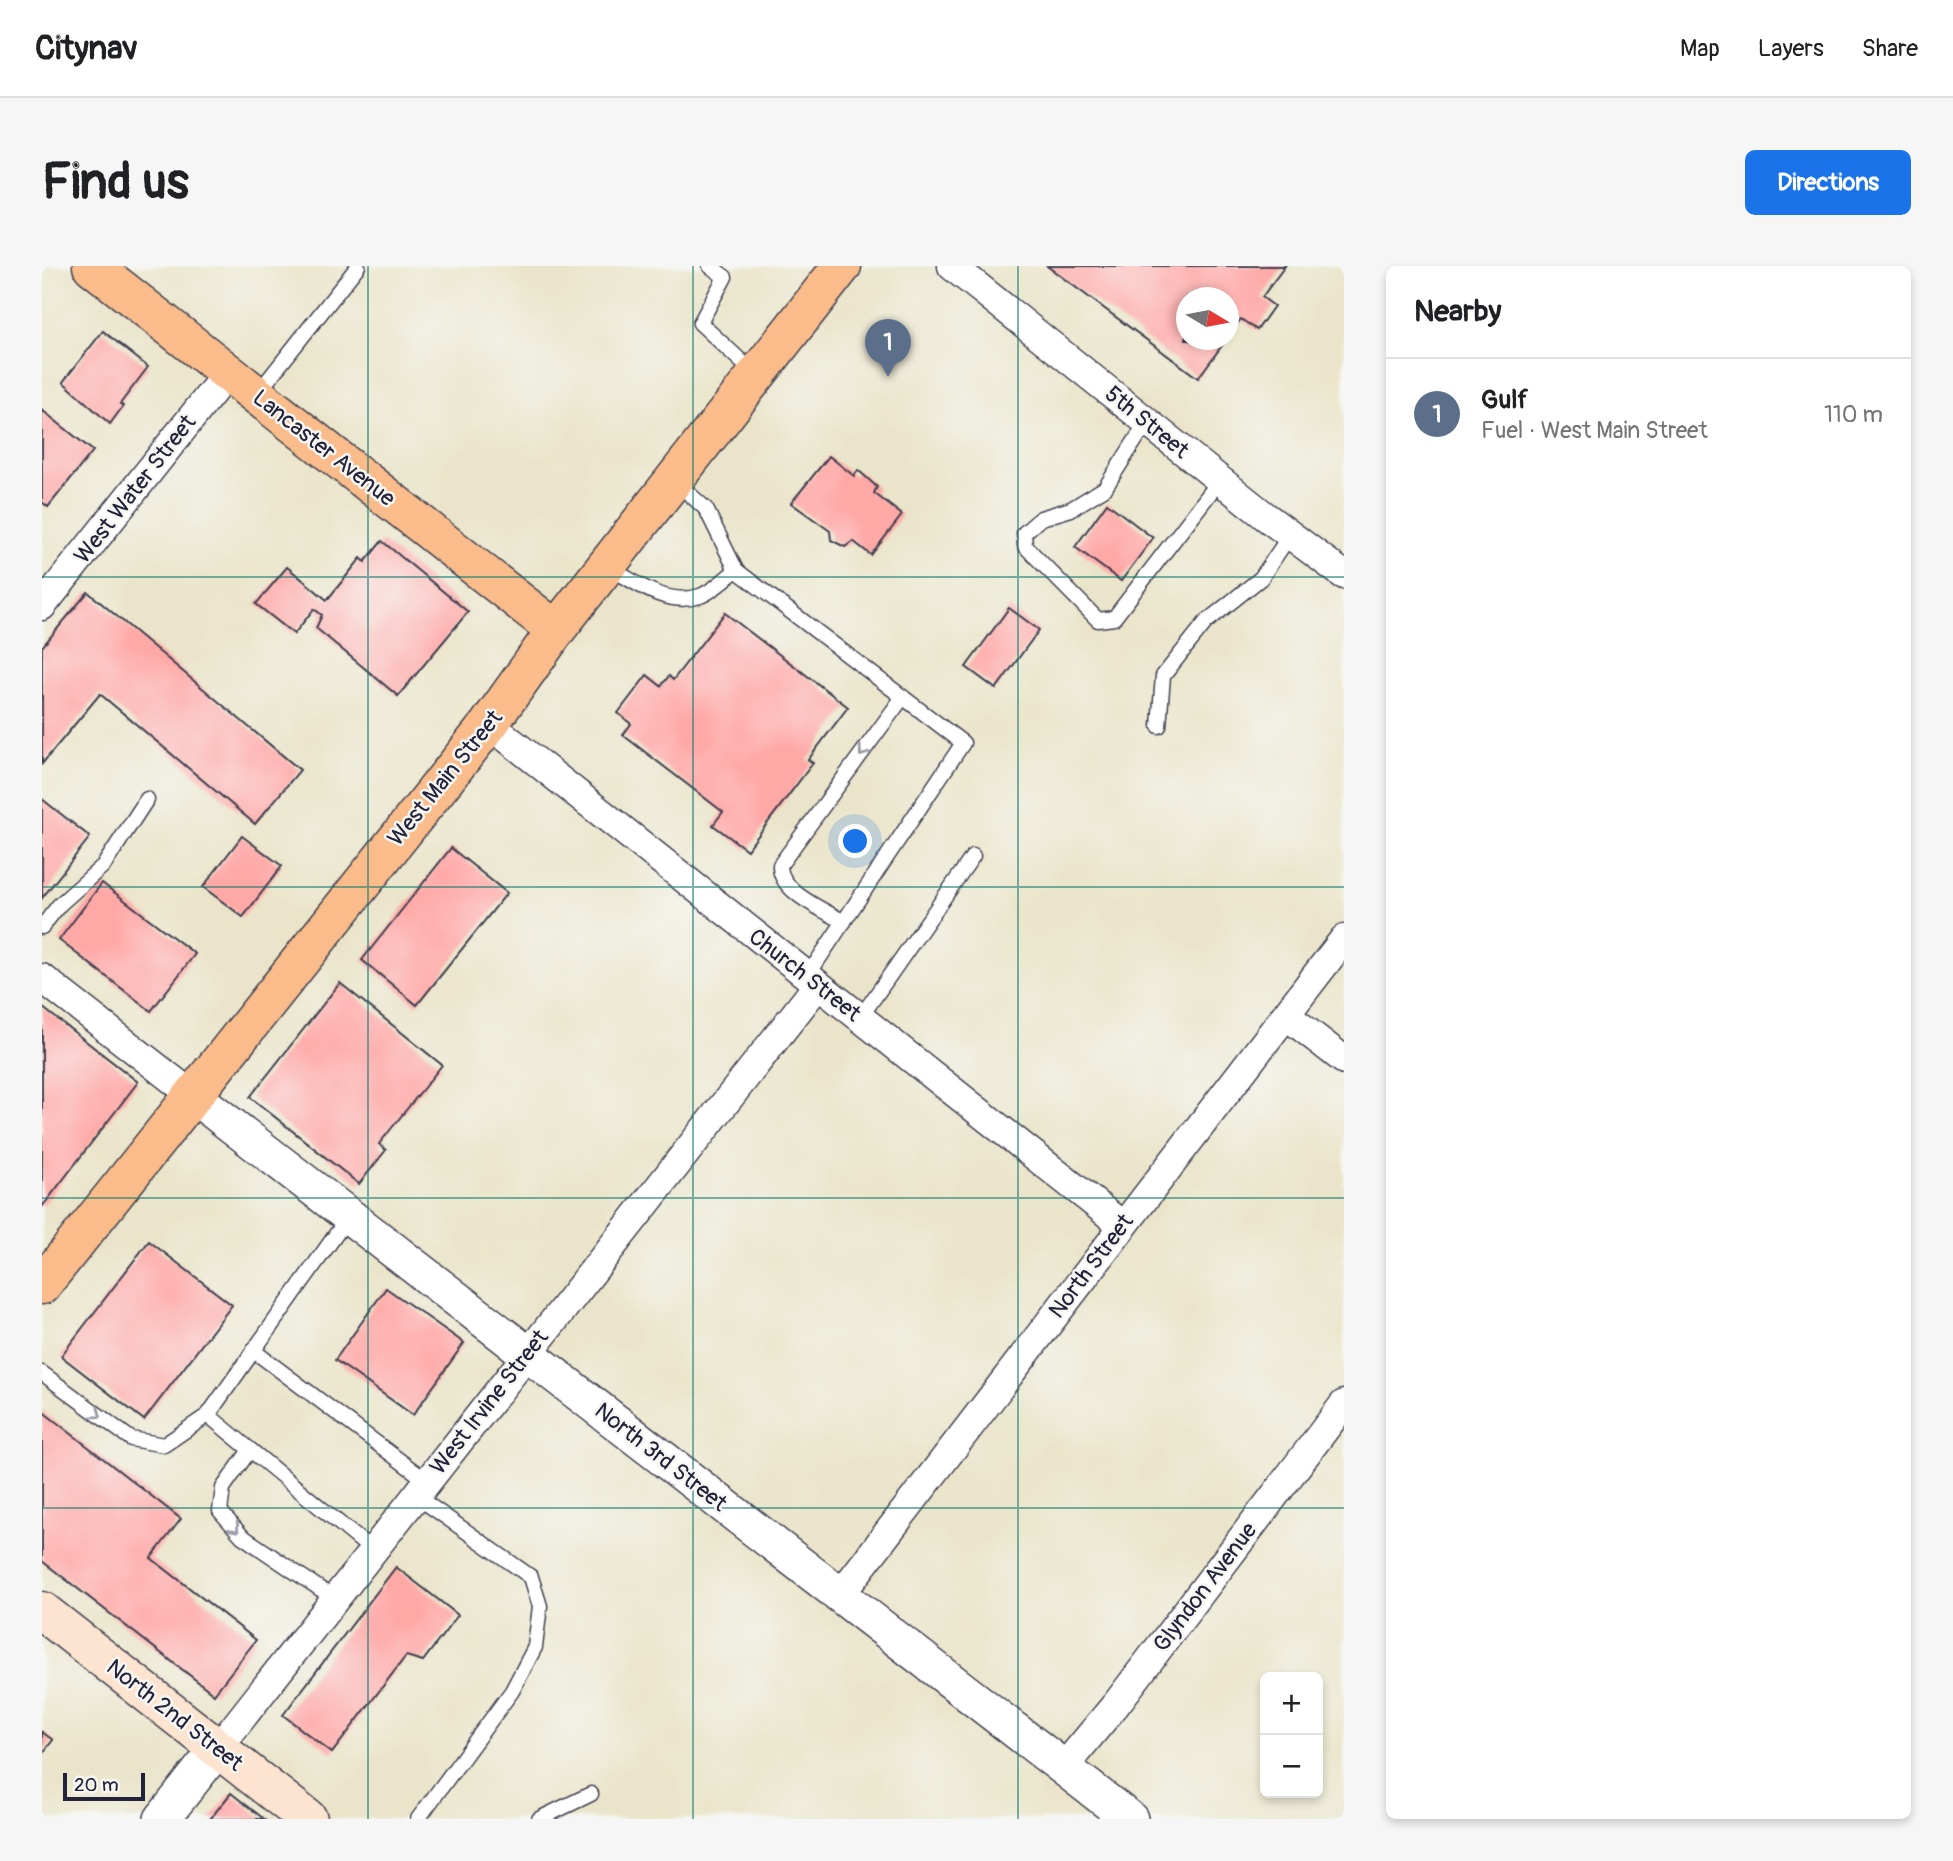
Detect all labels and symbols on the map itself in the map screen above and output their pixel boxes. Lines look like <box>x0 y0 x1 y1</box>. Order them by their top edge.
north arrow <box>1176 287 1239 350</box>
pin: 1 <box>865 319 911 377</box>
street label: 5th Street <box>1099 379 1196 465</box>
street label: Lancaster Avenue <box>247 383 402 513</box>
street label: West Water Street <box>68 408 203 569</box>
street label: West Main Street <box>381 703 509 852</box>
one-way arrow <box>858 744 871 757</box>
your location <box>838 824 872 858</box>
street label: Church Street <box>743 922 868 1028</box>
street label: North Street <box>1042 1207 1140 1324</box>
street label: West Irvine Street <box>423 1323 555 1480</box>
street label: North 3rd Street <box>589 1396 734 1518</box>
one-way arrow <box>89 1405 102 1418</box>
street label: Glyndon Avenue <box>1147 1516 1264 1658</box>
one-way arrow <box>227 1520 239 1533</box>
street label: North 2nd Street <box>101 1653 250 1778</box>
scale bar <box>63 1770 145 1802</box>

